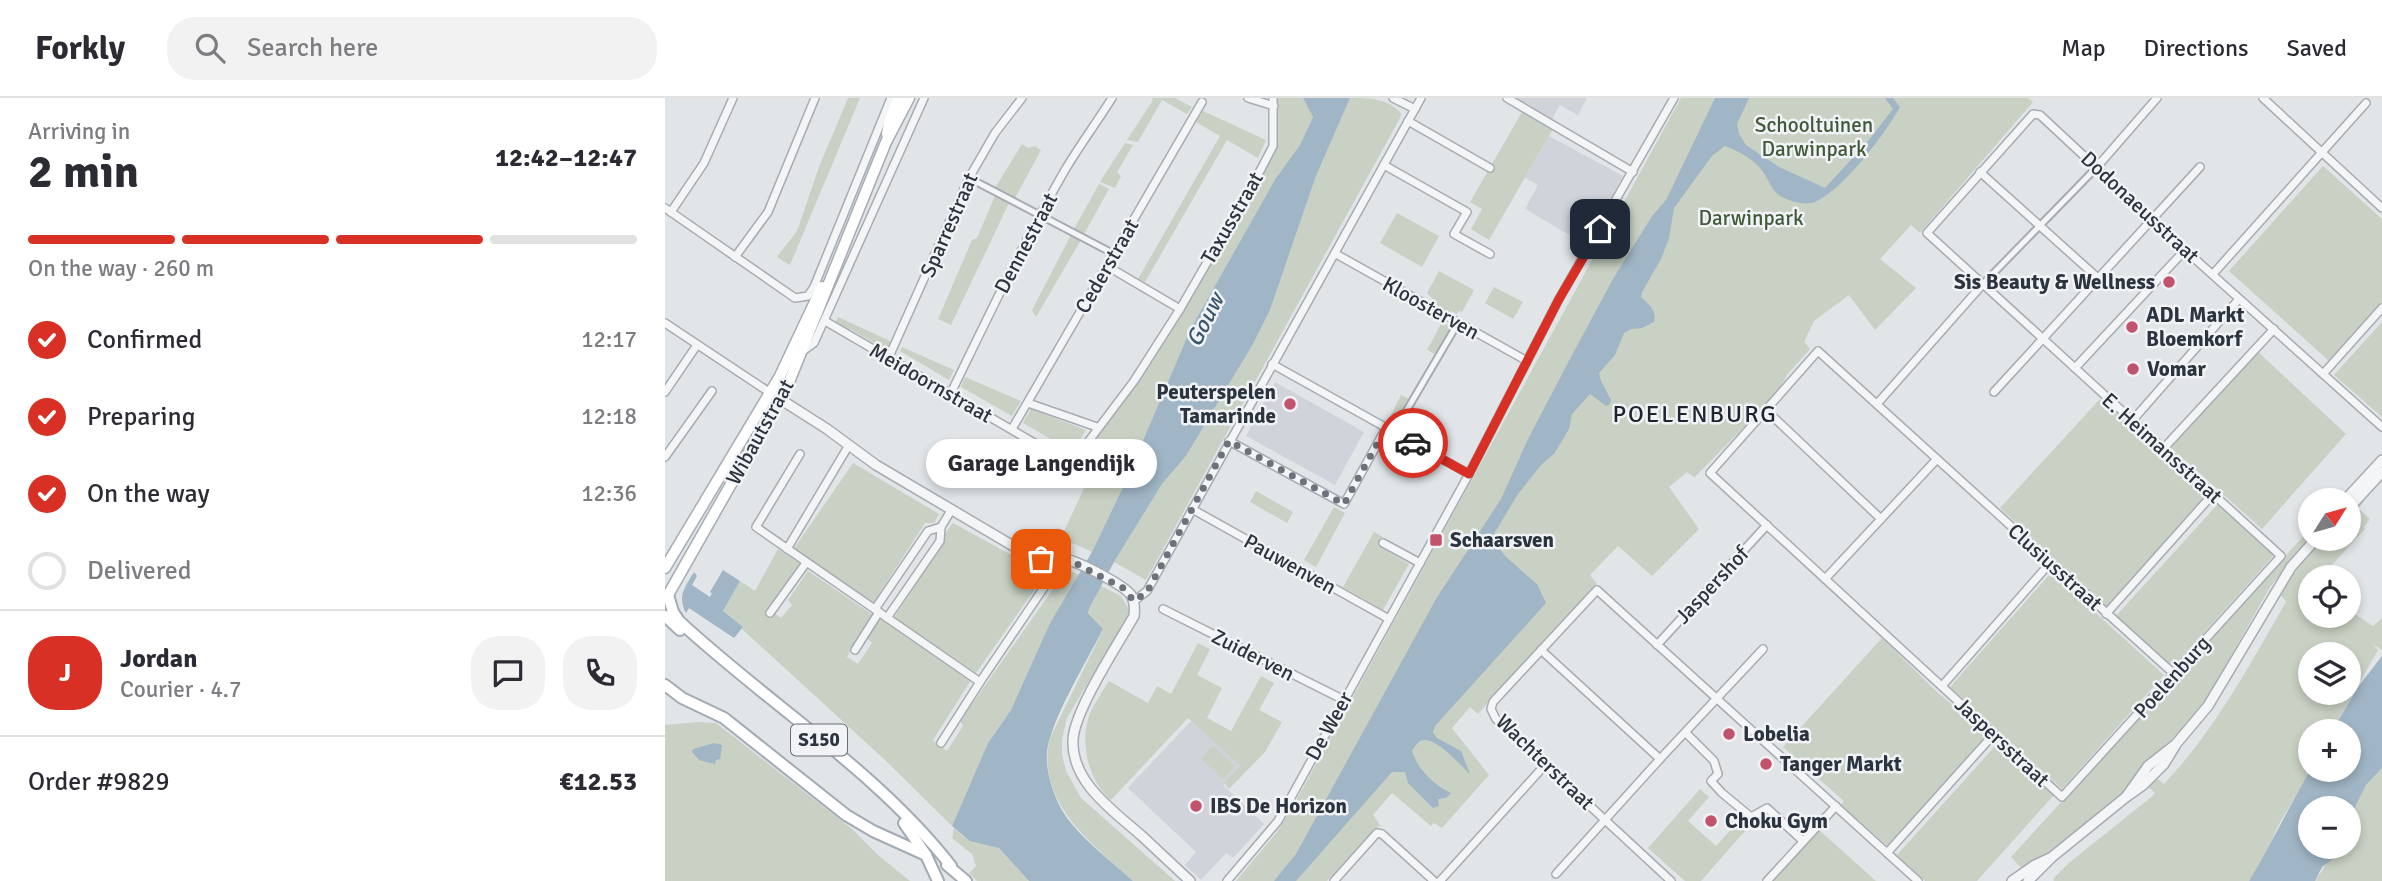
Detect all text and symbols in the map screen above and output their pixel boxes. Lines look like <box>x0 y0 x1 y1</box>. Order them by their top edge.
search box <box>167 17 657 80</box>
text: Forkly <box>35 28 125 69</box>
icon: search <box>191 29 229 67</box>
text: Search here <box>247 32 378 64</box>
text: Map <box>2061 33 2106 63</box>
text: Directions <box>2144 33 2249 63</box>
text: Saved <box>2287 33 2347 63</box>
park label: Schooltuinen Darwinpark <box>1755 112 1873 162</box>
text: Arriving in <box>28 117 130 146</box>
text: 12:42–12:47 <box>495 142 637 174</box>
text: 2 min <box>28 144 139 200</box>
street label: Dodonaeusstraat <box>2075 146 2205 268</box>
street label: Taxusstraat <box>1195 167 1269 269</box>
street label: Sparrestraat <box>914 169 984 281</box>
street label: Dennestraat <box>989 188 1063 298</box>
pin <box>1570 199 1630 259</box>
park label: Darwinpark <box>1699 205 1804 231</box>
icon: home <box>1581 210 1619 248</box>
street label: Cederstraat <box>1070 214 1144 318</box>
text: On the way · 260 m <box>28 254 214 283</box>
place label: Sis Beauty & Wellness <box>1954 269 2155 295</box>
street label: Kloosterven <box>1378 271 1484 345</box>
marker: Sis Beauty & Wellness <box>2161 274 2177 290</box>
water label: Gouw <box>1179 286 1232 352</box>
place label: ADL Markt Bloemkorf <box>2146 302 2245 352</box>
marker: ADL Markt Bloemkorf <box>2124 319 2140 335</box>
icon: check <box>28 321 66 359</box>
text: Confirmed <box>87 324 202 356</box>
text: 12:17 <box>581 325 637 354</box>
street label: Meidoornstraat <box>865 337 997 429</box>
place label: Vomar <box>2147 356 2206 382</box>
marker: Vomar <box>2125 361 2141 377</box>
street label: Wibautstraat <box>720 375 800 489</box>
place label: Peuterspelen Tamarinde <box>1156 379 1276 429</box>
street label: E. Heimansstraat <box>2096 387 2228 509</box>
marker: Peuterspelen Tamarinde <box>1282 396 1298 412</box>
icon: check <box>28 398 66 436</box>
district label: POELENBURG <box>1612 399 1778 429</box>
text: Preparing <box>87 401 195 433</box>
text: 12:18 <box>581 402 637 431</box>
courier <box>1378 408 1448 478</box>
icon: car <box>1394 424 1432 462</box>
callout: Garage Langendijk <box>925 440 1157 489</box>
text: Garage Langendijk <box>948 449 1135 478</box>
icon: check <box>28 475 66 513</box>
text: On the way <box>87 478 210 510</box>
text: 12:36 <box>581 479 637 508</box>
north arrow <box>2298 488 2361 551</box>
map controls <box>2298 488 2361 859</box>
street label: Clusiusstraat <box>2002 518 2108 616</box>
place label: Schaarsven <box>1450 527 1554 553</box>
street label: Pauwenven <box>1239 528 1341 600</box>
pin <box>1011 529 1071 589</box>
marker: Schaarsven <box>1428 532 1444 548</box>
icon: bag <box>1022 540 1060 578</box>
street label: Jaspershof <box>1670 540 1755 629</box>
text: Delivered <box>87 555 192 587</box>
button: locate <box>2298 565 2361 628</box>
street label: Zuiderven <box>1207 623 1299 687</box>
street label: Poelenburg <box>2128 630 2216 724</box>
button: chat <box>471 636 545 710</box>
button: phone <box>563 636 637 710</box>
button: layers <box>2298 642 2361 705</box>
text: Jordan <box>120 643 197 675</box>
text: J <box>59 657 71 689</box>
text: Courier · 4.7 <box>120 675 241 704</box>
street label: De Weer <box>1300 687 1359 765</box>
street label: Jaspersstraat <box>1949 692 2055 792</box>
street label: Wachterstraat <box>1490 709 1600 815</box>
button: + <box>2298 719 2361 782</box>
place label: Lobelia <box>1743 721 1810 747</box>
road number: S150 <box>791 724 847 755</box>
marker: Lobelia <box>1721 726 1737 742</box>
place label: Tanger Markt <box>1780 751 1902 777</box>
marker: Tanger Markt <box>1758 756 1774 772</box>
text: Order #9829 <box>28 766 169 798</box>
text: €12.53 <box>559 766 637 798</box>
place label: IBS De Horizon <box>1210 793 1347 819</box>
button: − <box>2298 796 2361 859</box>
marker: IBS De Horizon <box>1188 798 1204 814</box>
place label: Choku Gym <box>1725 808 1828 834</box>
marker: Choku Gym <box>1703 813 1719 829</box>

